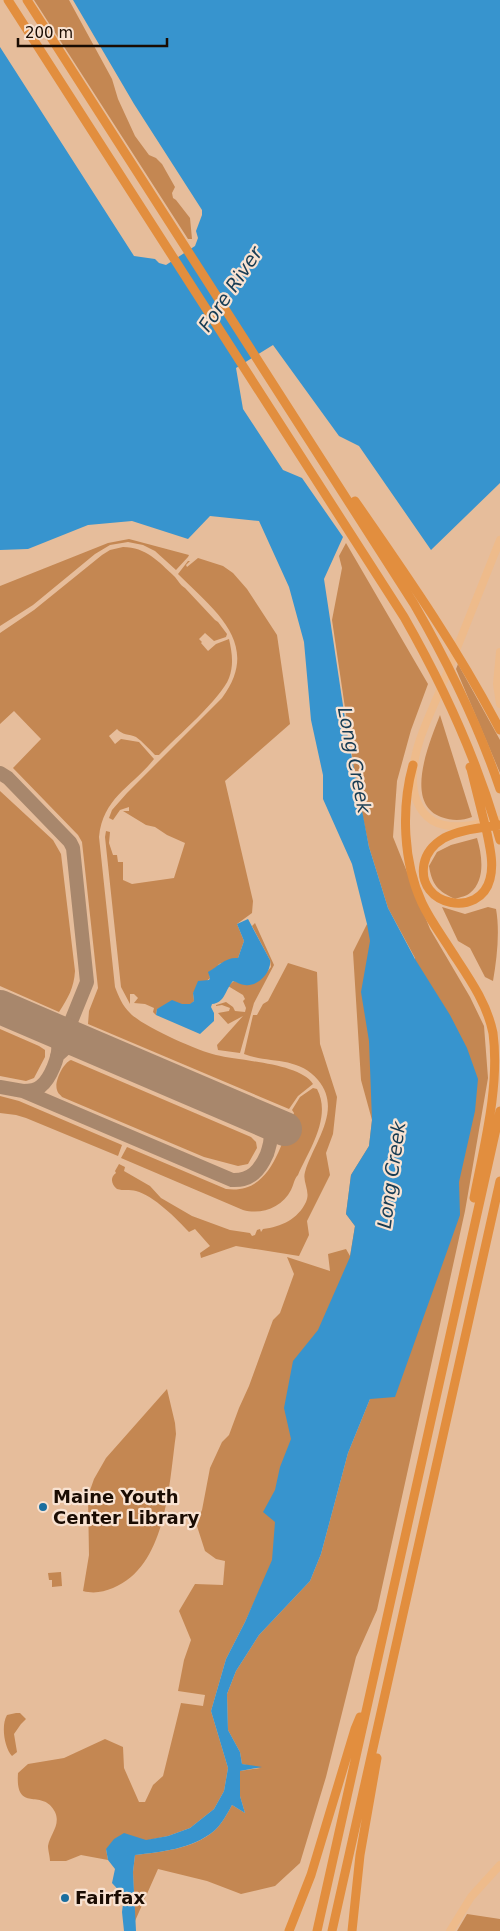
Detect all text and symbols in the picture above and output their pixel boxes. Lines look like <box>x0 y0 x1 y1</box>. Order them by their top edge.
scale bar <box>18 15 166 47</box>
text: 200 m <box>25 24 73 42</box>
water label: Fore River <box>194 242 267 335</box>
water label: Long Creek <box>334 705 376 816</box>
water label: Long Creek <box>373 1119 410 1230</box>
place label: Maine Youth Center Library <box>53 1486 200 1528</box>
marker: Maine Youth Center Library <box>37 1501 49 1513</box>
place label: Fairfax <box>75 1887 145 1908</box>
marker: Fairfax <box>59 1892 71 1904</box>

